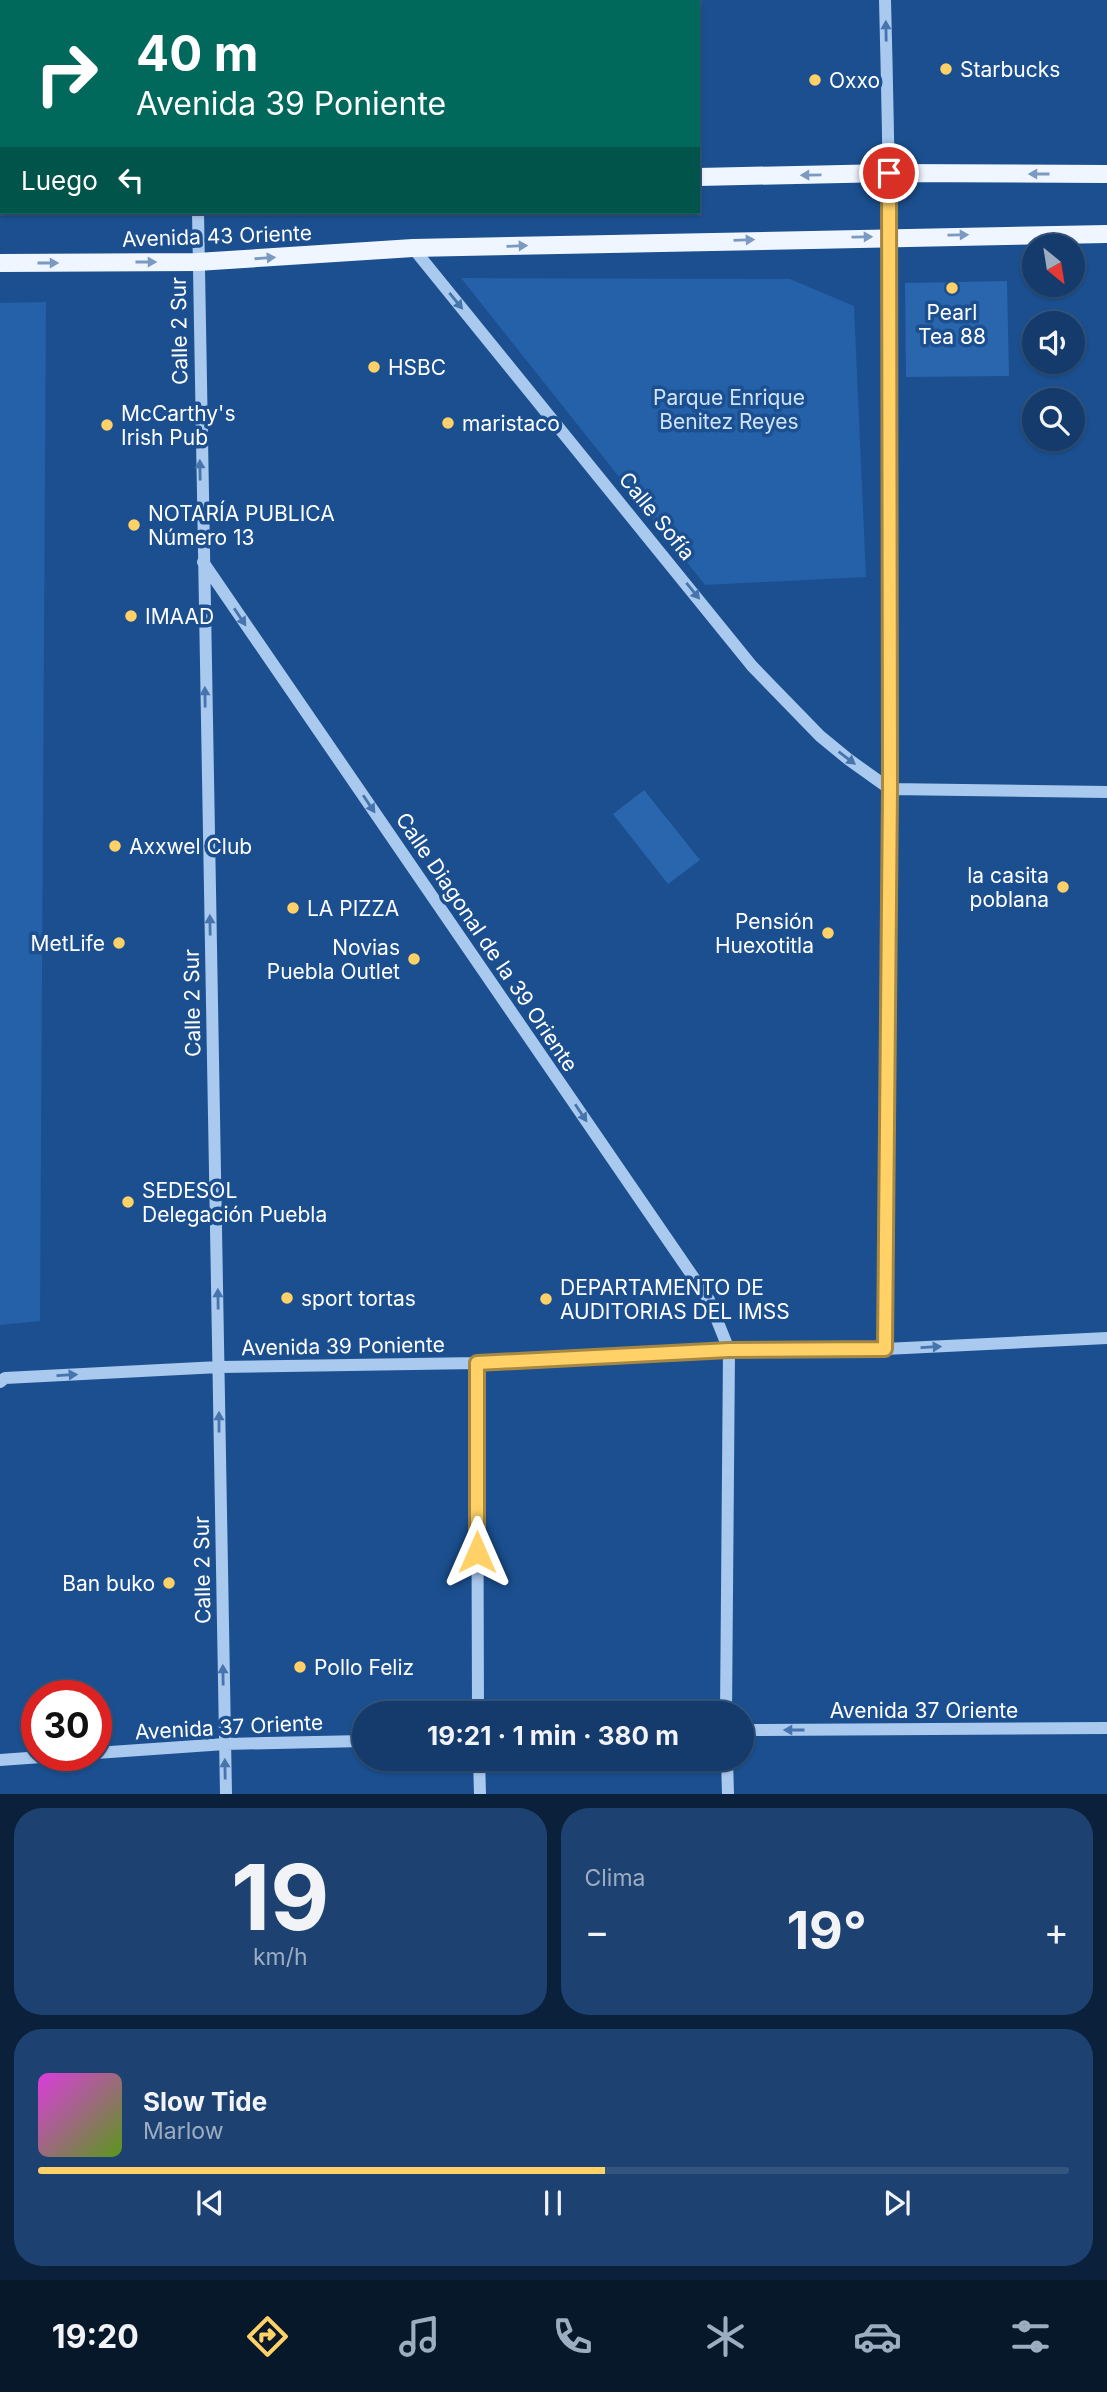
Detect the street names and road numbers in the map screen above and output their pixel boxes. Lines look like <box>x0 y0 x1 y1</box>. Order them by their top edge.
street label: Avenida 43 Oriente <box>122 220 312 252</box>
street label: Calle 2 Sur <box>166 277 192 385</box>
street label: Calle Sofía <box>614 467 700 565</box>
street label: Calle Diagonal de la 39 Oriente <box>391 808 583 1076</box>
street label: Calle 2 Sur <box>179 949 205 1057</box>
street label: Avenida 39 Poniente <box>241 1332 445 1360</box>
street label: Calle 2 Sur <box>189 1516 215 1624</box>
street label: Avenida 37 Oriente <box>830 1698 1018 1723</box>
street label: Avenida 37 Oriente <box>134 1710 324 1744</box>

